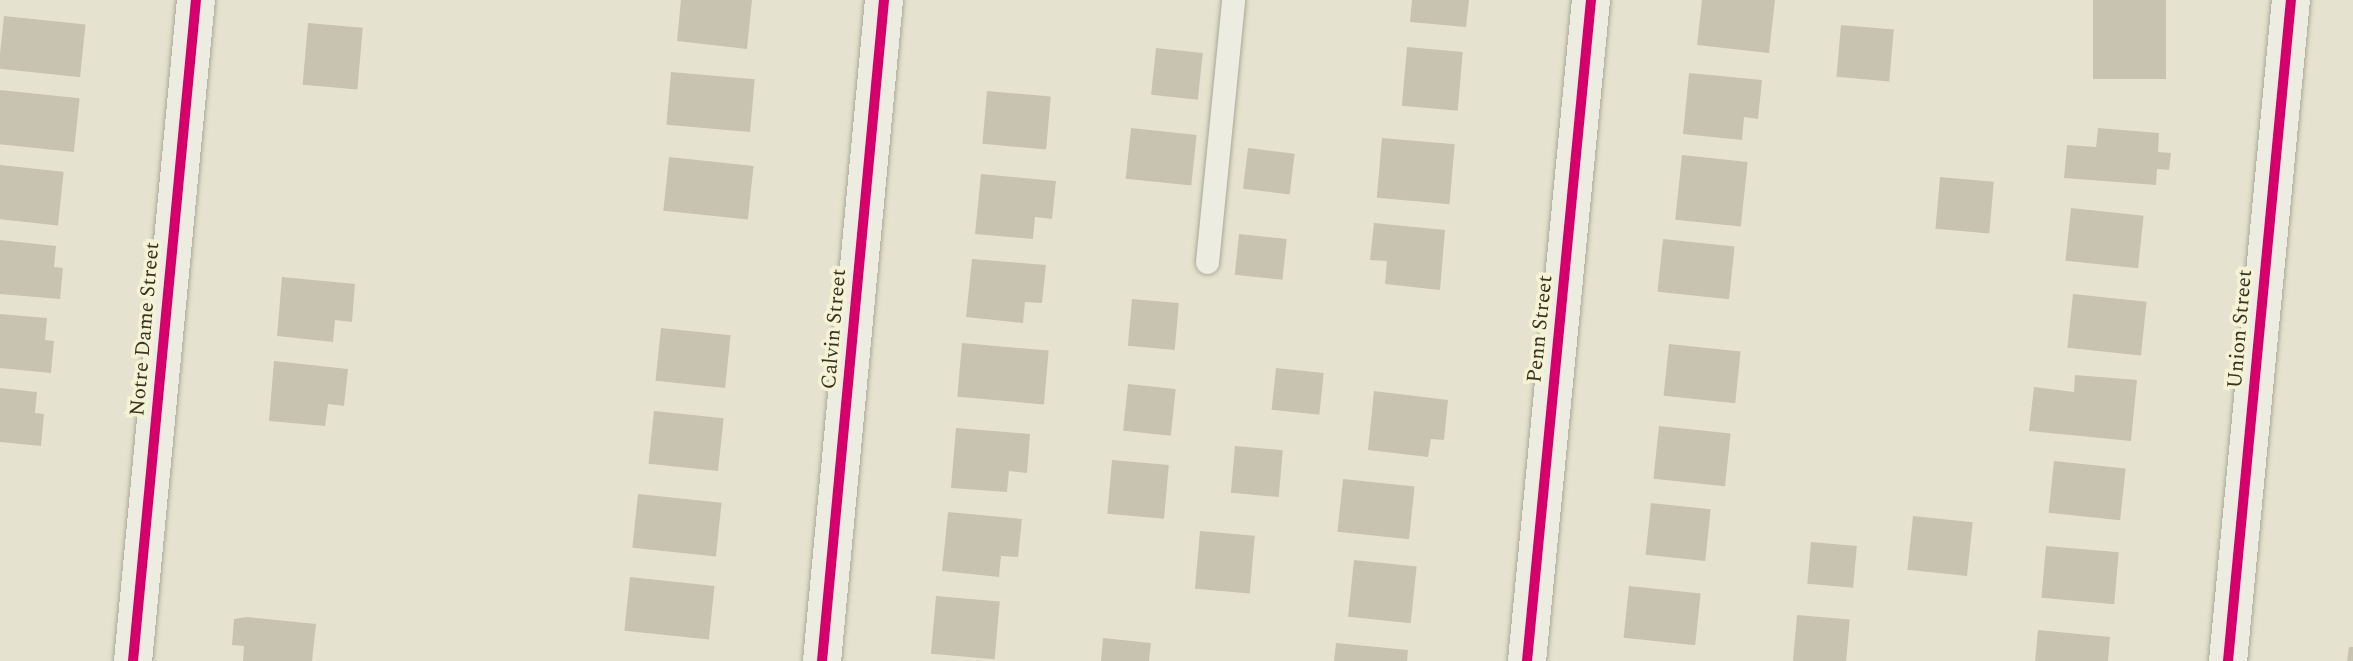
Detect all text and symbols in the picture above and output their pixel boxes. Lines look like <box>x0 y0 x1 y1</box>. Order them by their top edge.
street label: Notre Dame Street <box>125 241 165 417</box>
street label: Calvin Street <box>816 268 852 390</box>
street label: Union Street <box>2222 269 2258 389</box>
street label: Penn Street <box>1522 274 1558 384</box>

